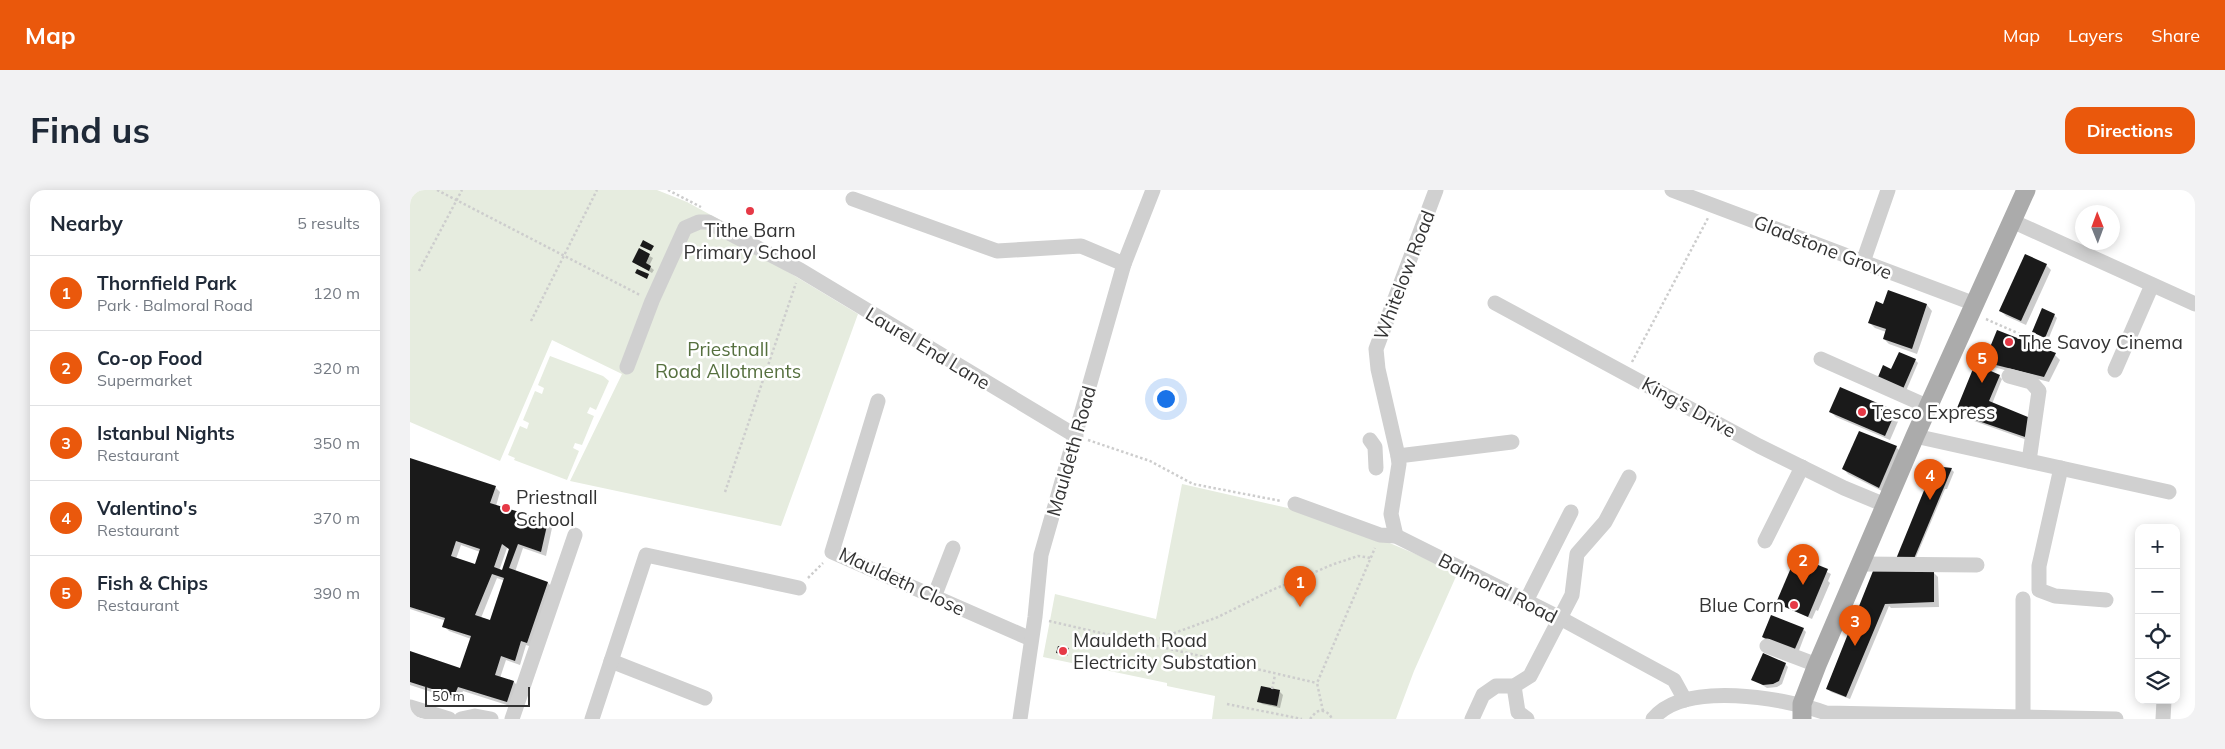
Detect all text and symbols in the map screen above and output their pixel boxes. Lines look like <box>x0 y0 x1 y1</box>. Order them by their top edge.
text: Map <box>25 20 76 50</box>
text: Map <box>2003 24 2040 47</box>
text: Layers <box>2068 24 2123 47</box>
text: Share <box>2151 24 2200 47</box>
button: Directions <box>2065 107 2195 154</box>
text: Find us <box>30 108 150 152</box>
marker: Tithe Barn Primary School <box>744 205 756 217</box>
north arrow <box>2075 205 2120 250</box>
street label: Whitelow Road <box>1368 207 1440 343</box>
text: Nearby <box>50 210 123 236</box>
street label: Gladstone Grove <box>1751 210 1895 284</box>
text: 5 results <box>297 213 360 233</box>
place label: Tithe Barn Primary School <box>684 218 816 264</box>
text: Thornfield Park <box>97 271 237 295</box>
text: 1 <box>61 283 71 303</box>
text: 120 m <box>313 283 360 303</box>
text: Park · Balmoral Road <box>97 295 253 315</box>
street label: Laurel End Lane <box>861 301 995 395</box>
place label: The Savoy Cinema <box>2019 330 2183 354</box>
marker: The Savoy Cinema <box>2003 336 2015 348</box>
park label: Priestnall Road Allotments <box>655 337 801 383</box>
pin: 5 <box>1966 342 1998 383</box>
text: Co-op Food <box>97 346 203 370</box>
text: 2 <box>61 358 71 378</box>
text: 320 m <box>313 358 360 378</box>
text: Supermarket <box>97 370 192 390</box>
street label: King's Drive <box>1638 371 1740 443</box>
street label: Mauldeth Road <box>1041 383 1101 519</box>
your location <box>1153 386 1179 412</box>
place label: Tesco Express <box>1872 400 1996 424</box>
marker: Tesco Express <box>1856 406 1868 418</box>
text: Istanbul Nights <box>97 421 235 445</box>
text: 3 <box>61 433 71 453</box>
text: 350 m <box>313 433 360 453</box>
text: Restaurant <box>97 445 179 465</box>
pin: 4 <box>1914 459 1946 500</box>
place label: Priestnall School <box>516 485 598 531</box>
text: Valentino's <box>97 496 197 520</box>
marker: Priestnall School <box>500 502 512 514</box>
text: 4 <box>61 508 71 528</box>
text: 370 m <box>313 508 360 528</box>
text: Restaurant <box>97 520 179 540</box>
map controls <box>2135 524 2180 704</box>
button: + <box>2135 524 2180 569</box>
street label: Mauldeth Close <box>835 541 969 621</box>
pin: 2 <box>1787 544 1819 585</box>
street label: Balmoral Road <box>1434 548 1562 628</box>
pin: 1 <box>1284 566 1316 607</box>
button: − <box>2135 569 2180 614</box>
text: Fish & Chips <box>97 571 208 595</box>
text: 5 <box>61 583 71 603</box>
text: 390 m <box>313 583 360 603</box>
place label: Blue Corn <box>1699 593 1784 617</box>
text: Restaurant <box>97 595 179 615</box>
marker: Blue Corn <box>1788 599 1800 611</box>
pin: 3 <box>1839 605 1871 646</box>
button: locate <box>2135 614 2180 659</box>
place label: Mauldeth Road Electricity Substation <box>1073 628 1257 674</box>
marker: Mauldeth Road Electricity Substation <box>1057 645 1069 657</box>
button: layers <box>2135 659 2180 704</box>
scale bar <box>425 684 530 707</box>
text: 50 m <box>432 687 465 705</box>

